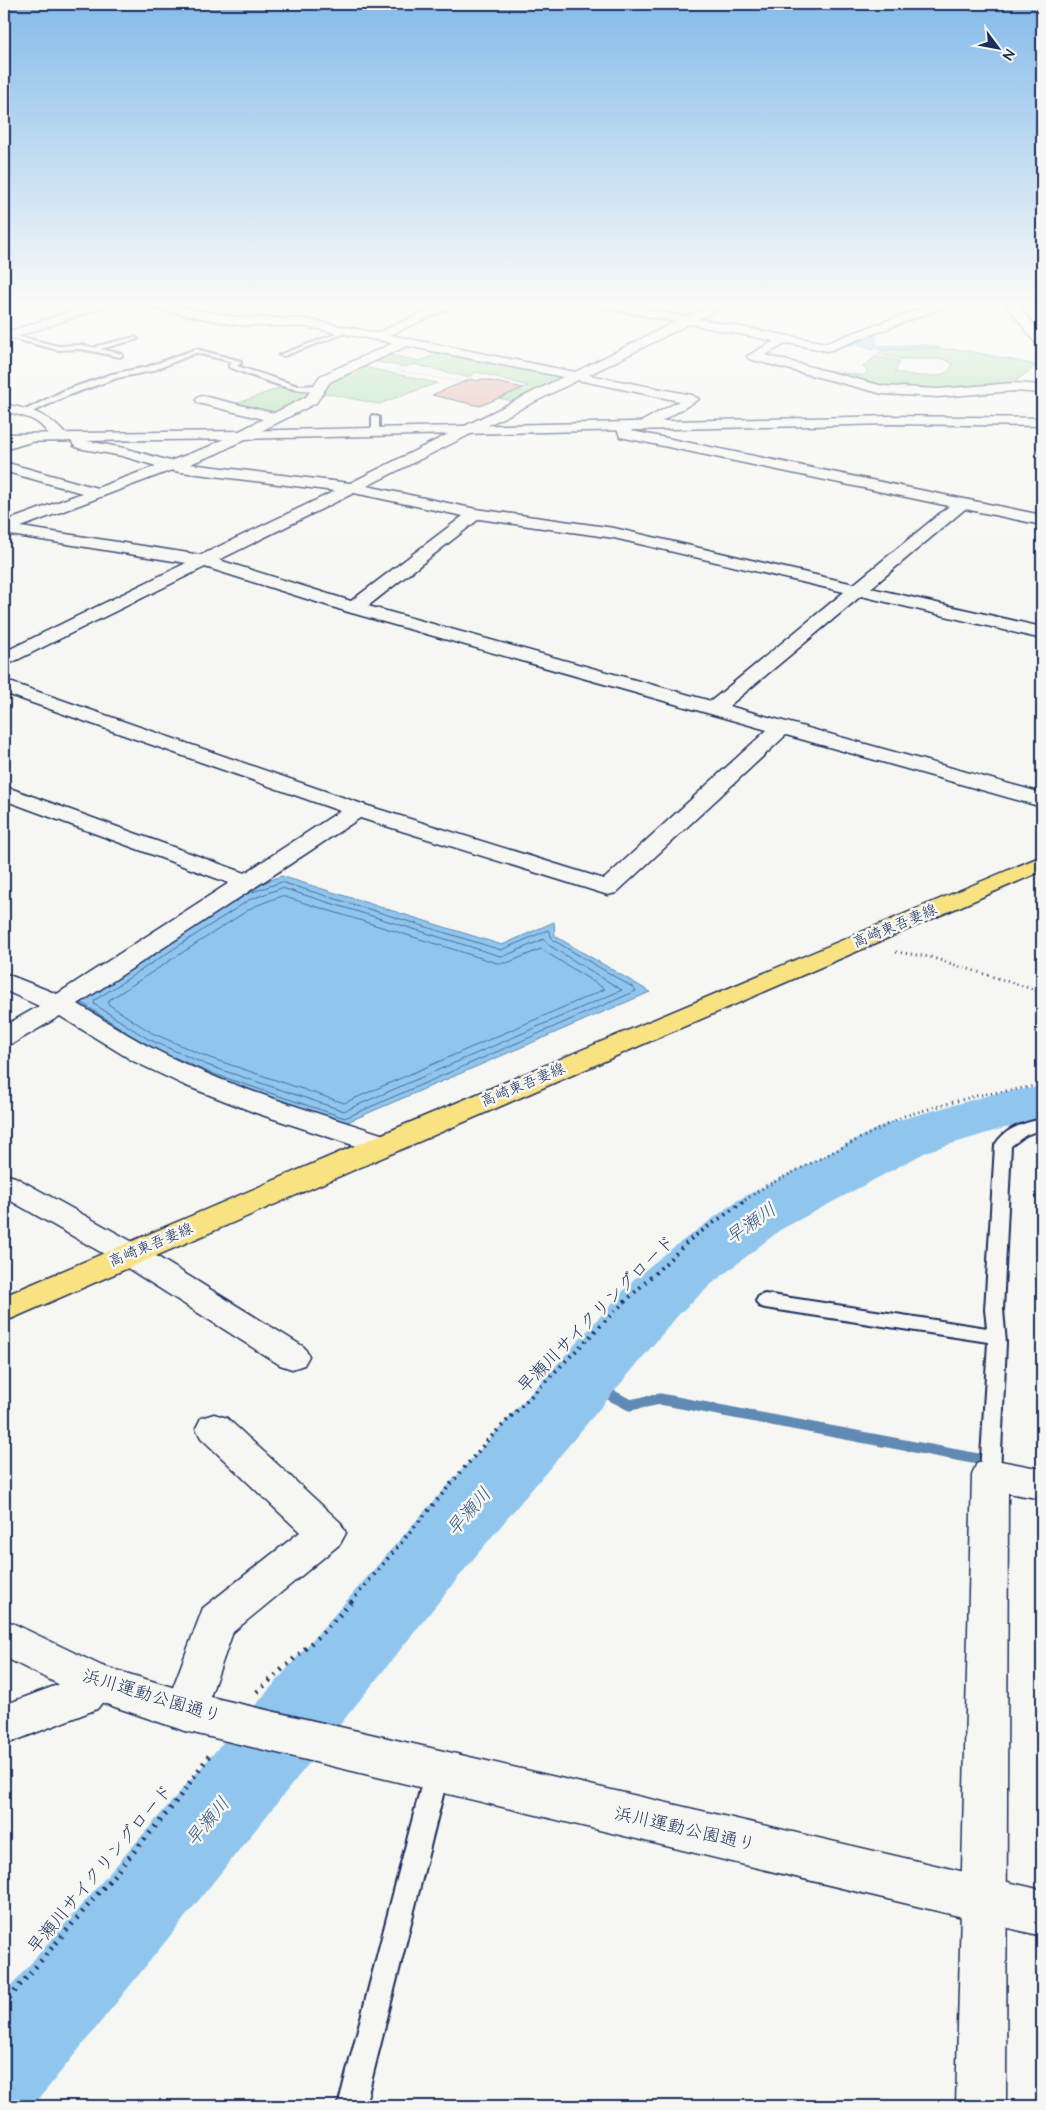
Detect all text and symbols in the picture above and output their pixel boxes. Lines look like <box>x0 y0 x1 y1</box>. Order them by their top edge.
north arrow <box>974 22 1024 72</box>
text: N <box>997 45 1019 64</box>
street label: 高崎東吾妻線 <box>849 899 941 953</box>
street label: 高崎東吾妻線 <box>477 1058 569 1112</box>
water label: 早瀬川 <box>720 1197 782 1251</box>
street label: 高崎東吾妻線 <box>105 1218 197 1272</box>
street label: 早瀬川サイクリングロード <box>511 1229 681 1399</box>
water label: 早瀬川 <box>440 1482 498 1542</box>
street label: 浜川運動公園通り <box>79 1663 225 1729</box>
street label: 早瀬川サイクリングロード <box>22 1779 178 1959</box>
water label: 早瀬川 <box>179 1791 237 1853</box>
street label: 浜川運動公園通り <box>612 1801 758 1857</box>

